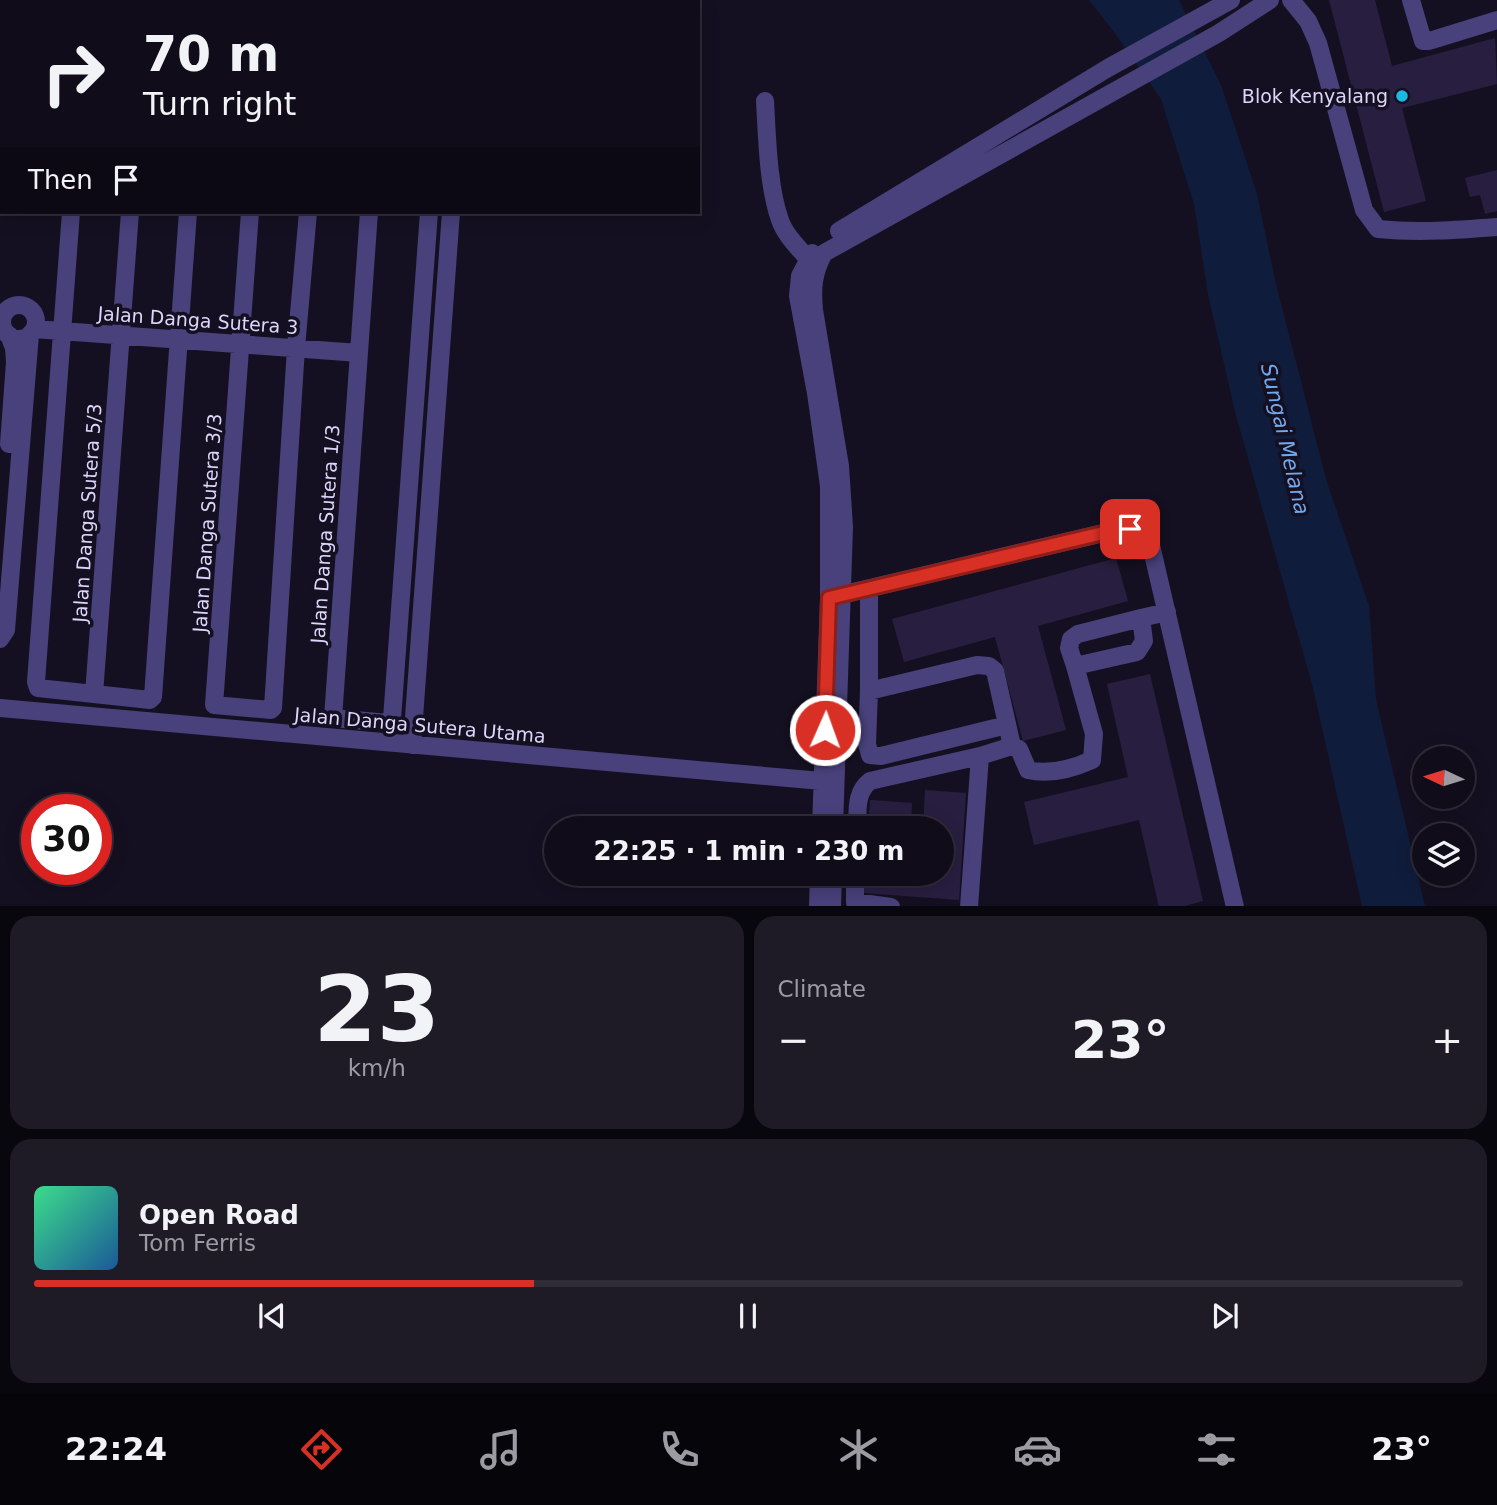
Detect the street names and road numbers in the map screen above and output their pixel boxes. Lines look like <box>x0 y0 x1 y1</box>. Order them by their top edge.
street label: Jalan Danga Sutera 3 <box>96 302 299 338</box>
street label: Jalan Danga Sutera 5/3 <box>68 403 106 624</box>
street label: Jalan Danga Sutera 3/3 <box>188 413 226 634</box>
street label: Jalan Danga Sutera 1/3 <box>306 424 344 645</box>
street label: Jalan Danga Sutera Utama <box>292 703 547 747</box>

